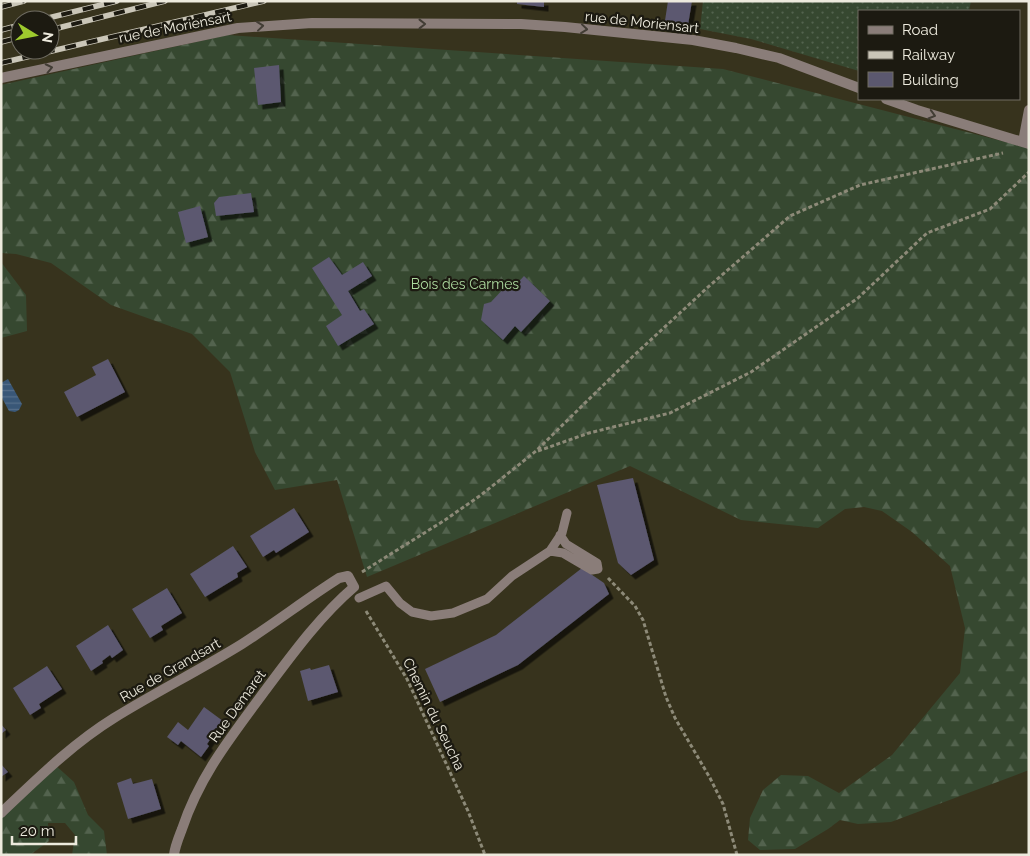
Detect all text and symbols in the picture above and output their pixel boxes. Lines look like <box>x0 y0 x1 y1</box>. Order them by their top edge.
street label: rue de Moriensart <box>117 8 233 46</box>
street label: rue de Moriensart <box>584 8 700 36</box>
north arrow <box>10 10 60 60</box>
legend <box>858 10 1020 100</box>
one-way arrow <box>418 19 426 29</box>
one-way arrow <box>256 21 264 32</box>
text: Road <box>902 21 938 39</box>
one-way arrow <box>581 23 589 34</box>
text: N <box>39 31 57 44</box>
text: Railway <box>902 46 955 64</box>
one-way arrow <box>44 63 53 74</box>
text: Building <box>902 71 959 89</box>
one-way arrow <box>927 109 935 119</box>
park label: Bois des Carmes <box>411 276 519 292</box>
street label: Rue de Grandsart <box>117 635 223 705</box>
street label: Chemin du Seucha <box>400 655 468 773</box>
street label: Rue Demaret <box>205 667 269 745</box>
scale bar <box>12 814 76 846</box>
text: 20 m <box>20 822 55 840</box>

